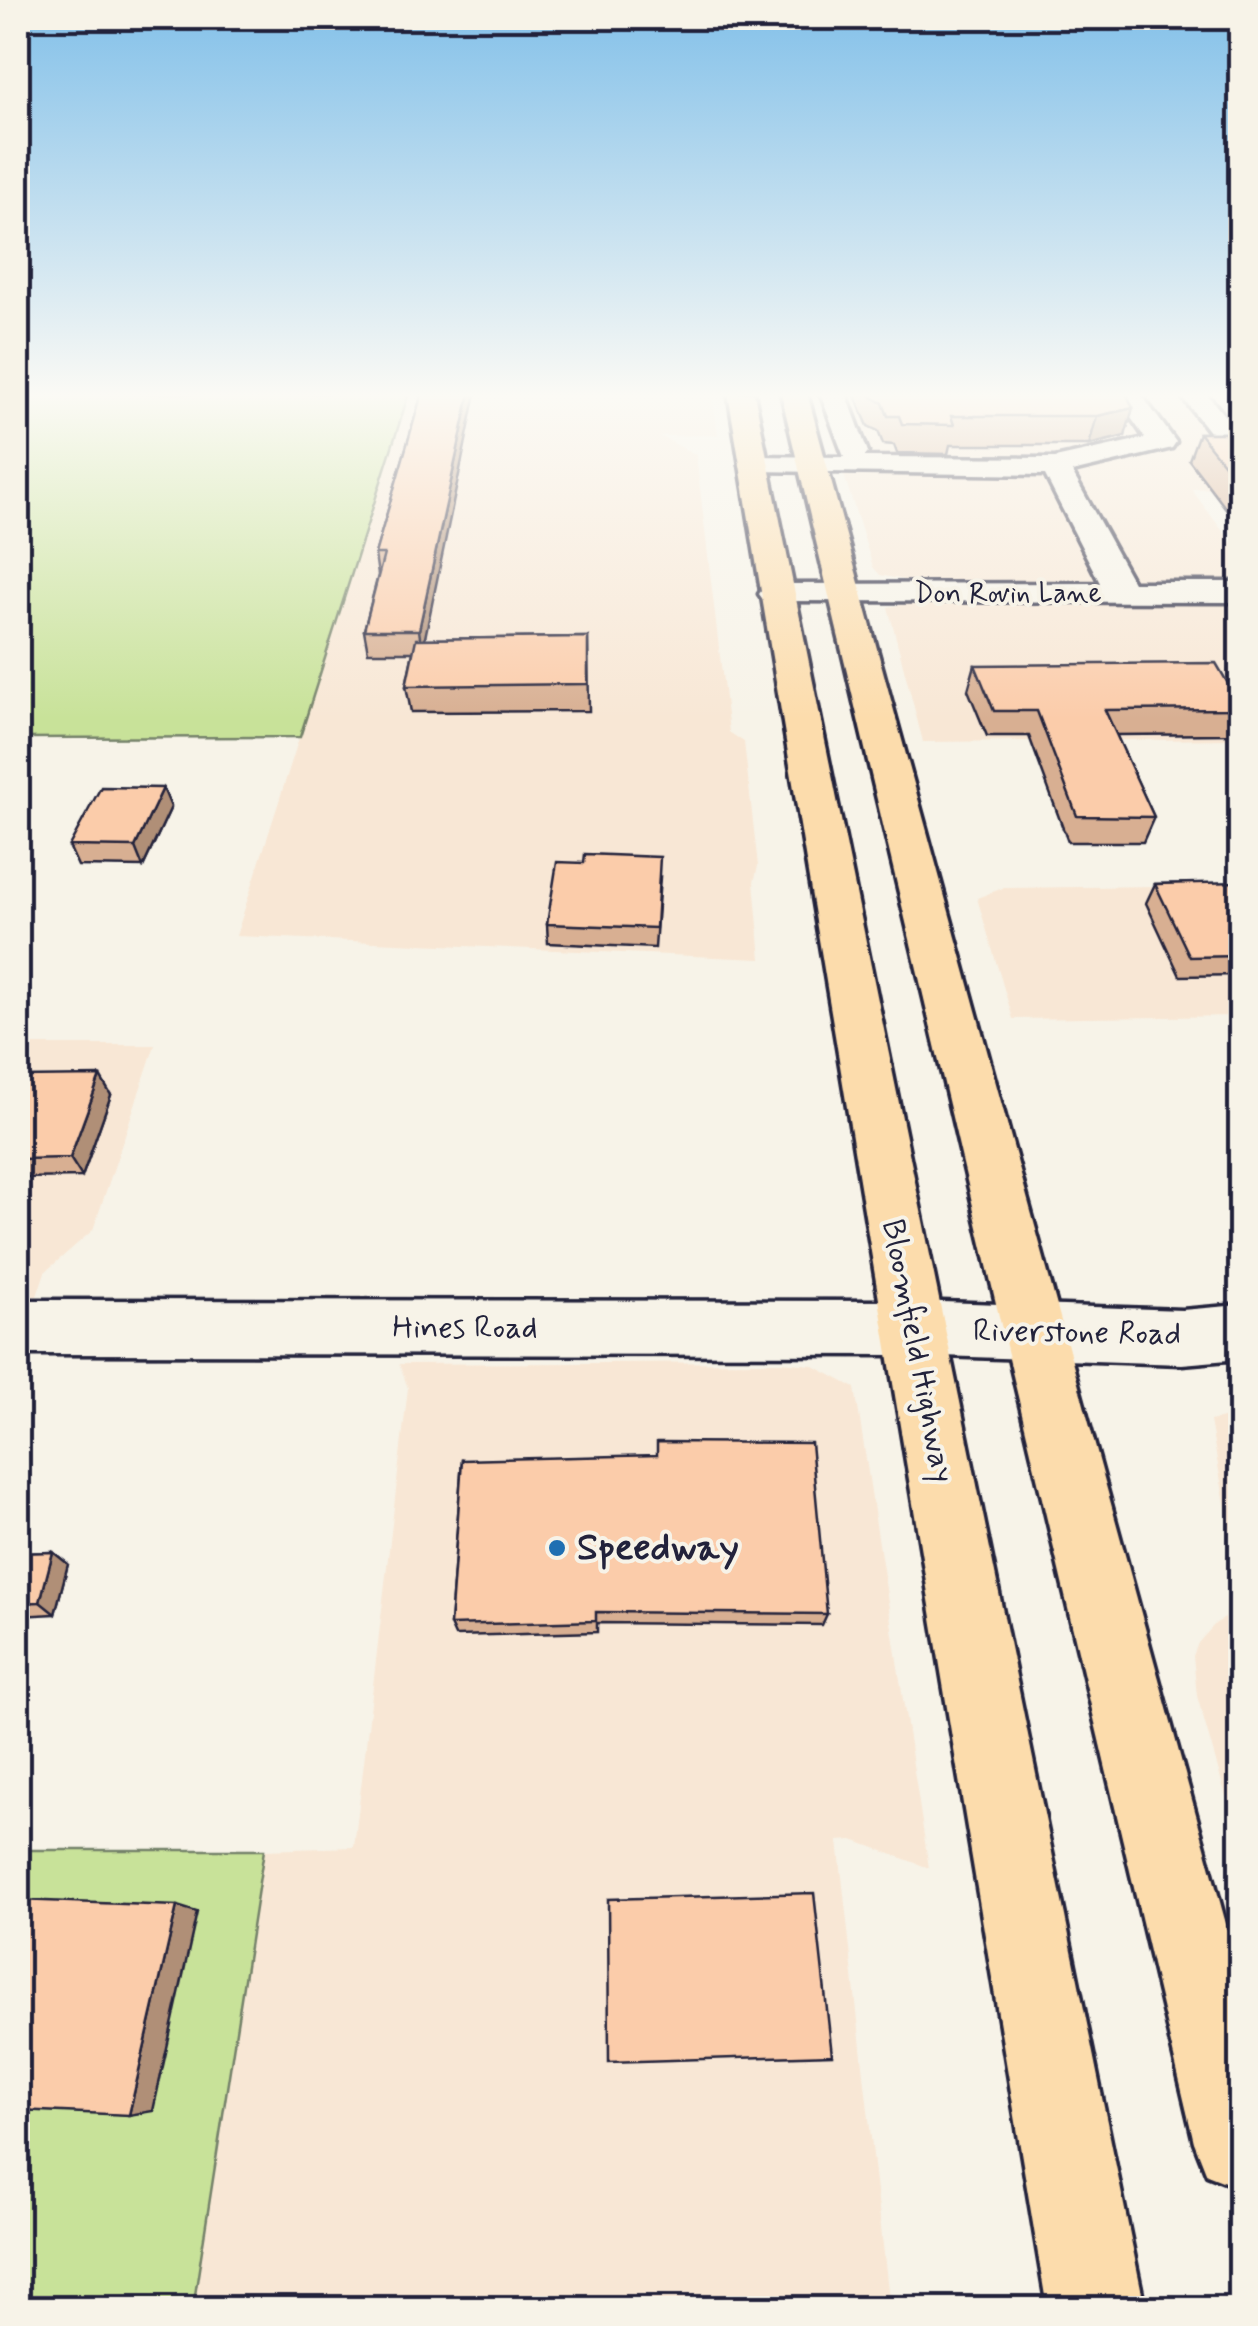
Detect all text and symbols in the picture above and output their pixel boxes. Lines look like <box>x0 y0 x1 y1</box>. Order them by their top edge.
street label: Don Rovin Lane <box>914 576 1102 613</box>
street label: Bloomfield Highway <box>871 1216 963 1486</box>
street label: Hines Road <box>392 1307 538 1349</box>
street label: Riverstone Road <box>972 1310 1182 1356</box>
place label: Speedway <box>577 1524 739 1573</box>
marker: Speedway <box>546 1537 568 1559</box>

